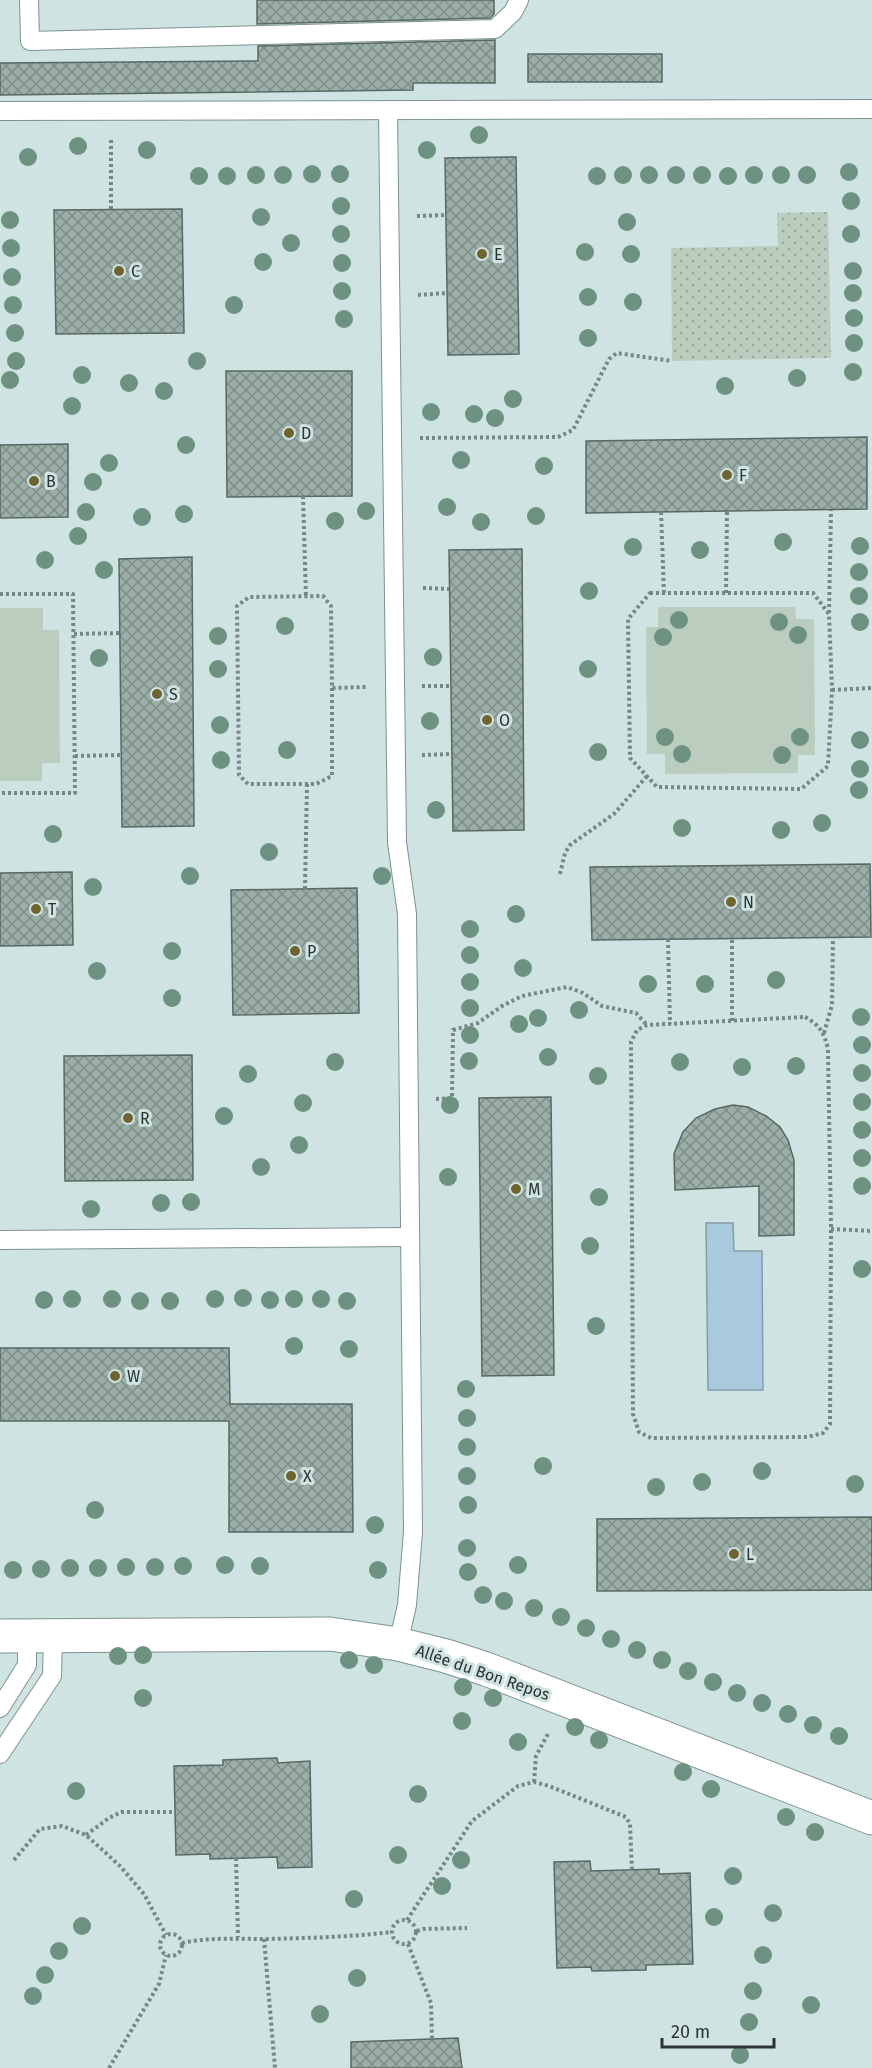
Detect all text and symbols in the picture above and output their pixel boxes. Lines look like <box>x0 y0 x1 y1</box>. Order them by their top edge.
place label: E <box>494 245 503 264</box>
marker: E <box>475 247 489 261</box>
place label: C <box>131 262 140 281</box>
marker: C <box>112 264 126 278</box>
place label: D <box>301 424 311 443</box>
marker: D <box>282 426 296 440</box>
place label: F <box>739 466 747 485</box>
marker: F <box>720 468 734 482</box>
place label: B <box>46 472 56 491</box>
marker: B <box>27 474 41 488</box>
place label: S <box>169 685 178 704</box>
marker: S <box>150 687 164 701</box>
place label: O <box>499 711 510 730</box>
marker: O <box>480 713 494 727</box>
place label: N <box>743 893 754 912</box>
marker: N <box>724 895 738 909</box>
place label: T <box>48 900 57 919</box>
marker: T <box>29 902 43 916</box>
place label: P <box>307 942 316 961</box>
marker: P <box>288 944 302 958</box>
place label: R <box>140 1109 150 1128</box>
marker: R <box>121 1111 135 1125</box>
place label: M <box>528 1180 540 1199</box>
marker: M <box>509 1182 523 1196</box>
place label: W <box>127 1367 140 1386</box>
marker: W <box>108 1369 122 1383</box>
place label: X <box>303 1467 312 1486</box>
marker: X <box>284 1469 298 1483</box>
place label: L <box>746 1545 754 1564</box>
marker: L <box>727 1547 741 1561</box>
street label: Allée du Bon Repos <box>413 1641 552 1704</box>
scale bar <box>662 2011 774 2049</box>
text: 20 m <box>671 2021 710 2043</box>

